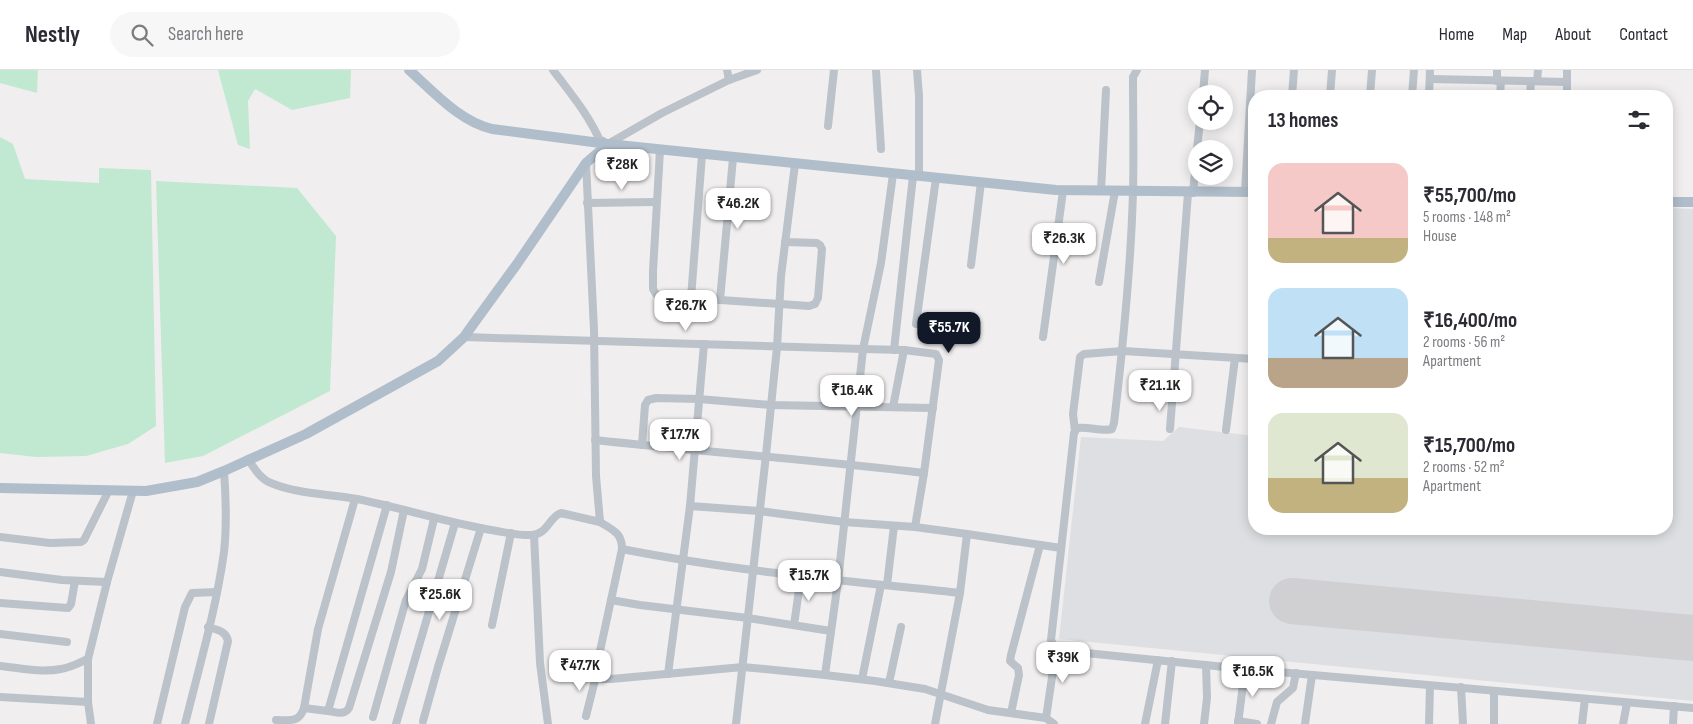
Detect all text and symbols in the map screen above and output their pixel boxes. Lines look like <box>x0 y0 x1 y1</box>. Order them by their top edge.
search box <box>110 12 460 57</box>
text: Nestly <box>25 20 80 49</box>
icon: search <box>128 21 156 49</box>
text: Search here <box>168 23 244 46</box>
text: Home <box>1439 24 1474 45</box>
text: Map <box>1502 24 1527 45</box>
text: About <box>1555 24 1591 45</box>
text: Contact <box>1619 24 1668 45</box>
map controls <box>1188 85 1233 185</box>
button: locate <box>1188 85 1233 130</box>
icon: filters <box>1625 106 1653 134</box>
text: 13 homes <box>1268 108 1338 133</box>
button: layers <box>1188 140 1233 185</box>
pin: ₹28K <box>592 148 652 191</box>
text: ₹28K <box>606 155 638 174</box>
icon: home <box>1308 183 1368 243</box>
text: ₹55,700/mo <box>1423 183 1516 208</box>
pin: ₹46.2K <box>697 188 779 230</box>
text: ₹46.2K <box>717 194 759 213</box>
text: 5 rooms · 148 m² <box>1423 208 1511 227</box>
pin: ₹26.3K <box>1023 222 1105 265</box>
text: House <box>1423 227 1457 246</box>
text: ₹26.3K <box>1043 229 1085 248</box>
pin: ₹26.7K <box>645 290 727 332</box>
text: ₹26.7K <box>665 296 707 315</box>
icon: home <box>1308 308 1368 368</box>
text: ₹16,400/mo <box>1423 308 1517 333</box>
pin: ₹55.7K <box>908 312 990 354</box>
text: ₹55.7K <box>928 318 970 337</box>
text: 2 rooms · 56 m² <box>1423 333 1505 352</box>
text: Apartment <box>1423 352 1481 371</box>
pin: ₹21.1K <box>1119 370 1201 412</box>
pin: ₹16.4K <box>811 374 893 417</box>
text: ₹21.1K <box>1140 376 1180 395</box>
text: ₹16.4K <box>831 381 873 400</box>
pin: ₹17.7K <box>639 418 721 461</box>
text: ₹17.7K <box>661 425 699 444</box>
icon: home <box>1308 433 1368 493</box>
text: ₹15,700/mo <box>1423 433 1515 458</box>
text: 2 rooms · 52 m² <box>1423 458 1505 477</box>
text: Apartment <box>1423 477 1481 496</box>
pin: ₹15.7K <box>768 560 850 602</box>
text: ₹15.7K <box>789 566 829 585</box>
pin: ₹25.6K <box>399 578 481 621</box>
text: ₹25.6K <box>419 585 461 604</box>
pin: ₹39K <box>1033 642 1093 684</box>
text: ₹39K <box>1047 648 1079 667</box>
pin: ₹47.7K <box>539 650 621 692</box>
text: ₹47.7K <box>560 656 600 675</box>
pin: ₹16.5K <box>1212 656 1294 698</box>
text: ₹16.5K <box>1232 662 1274 681</box>

